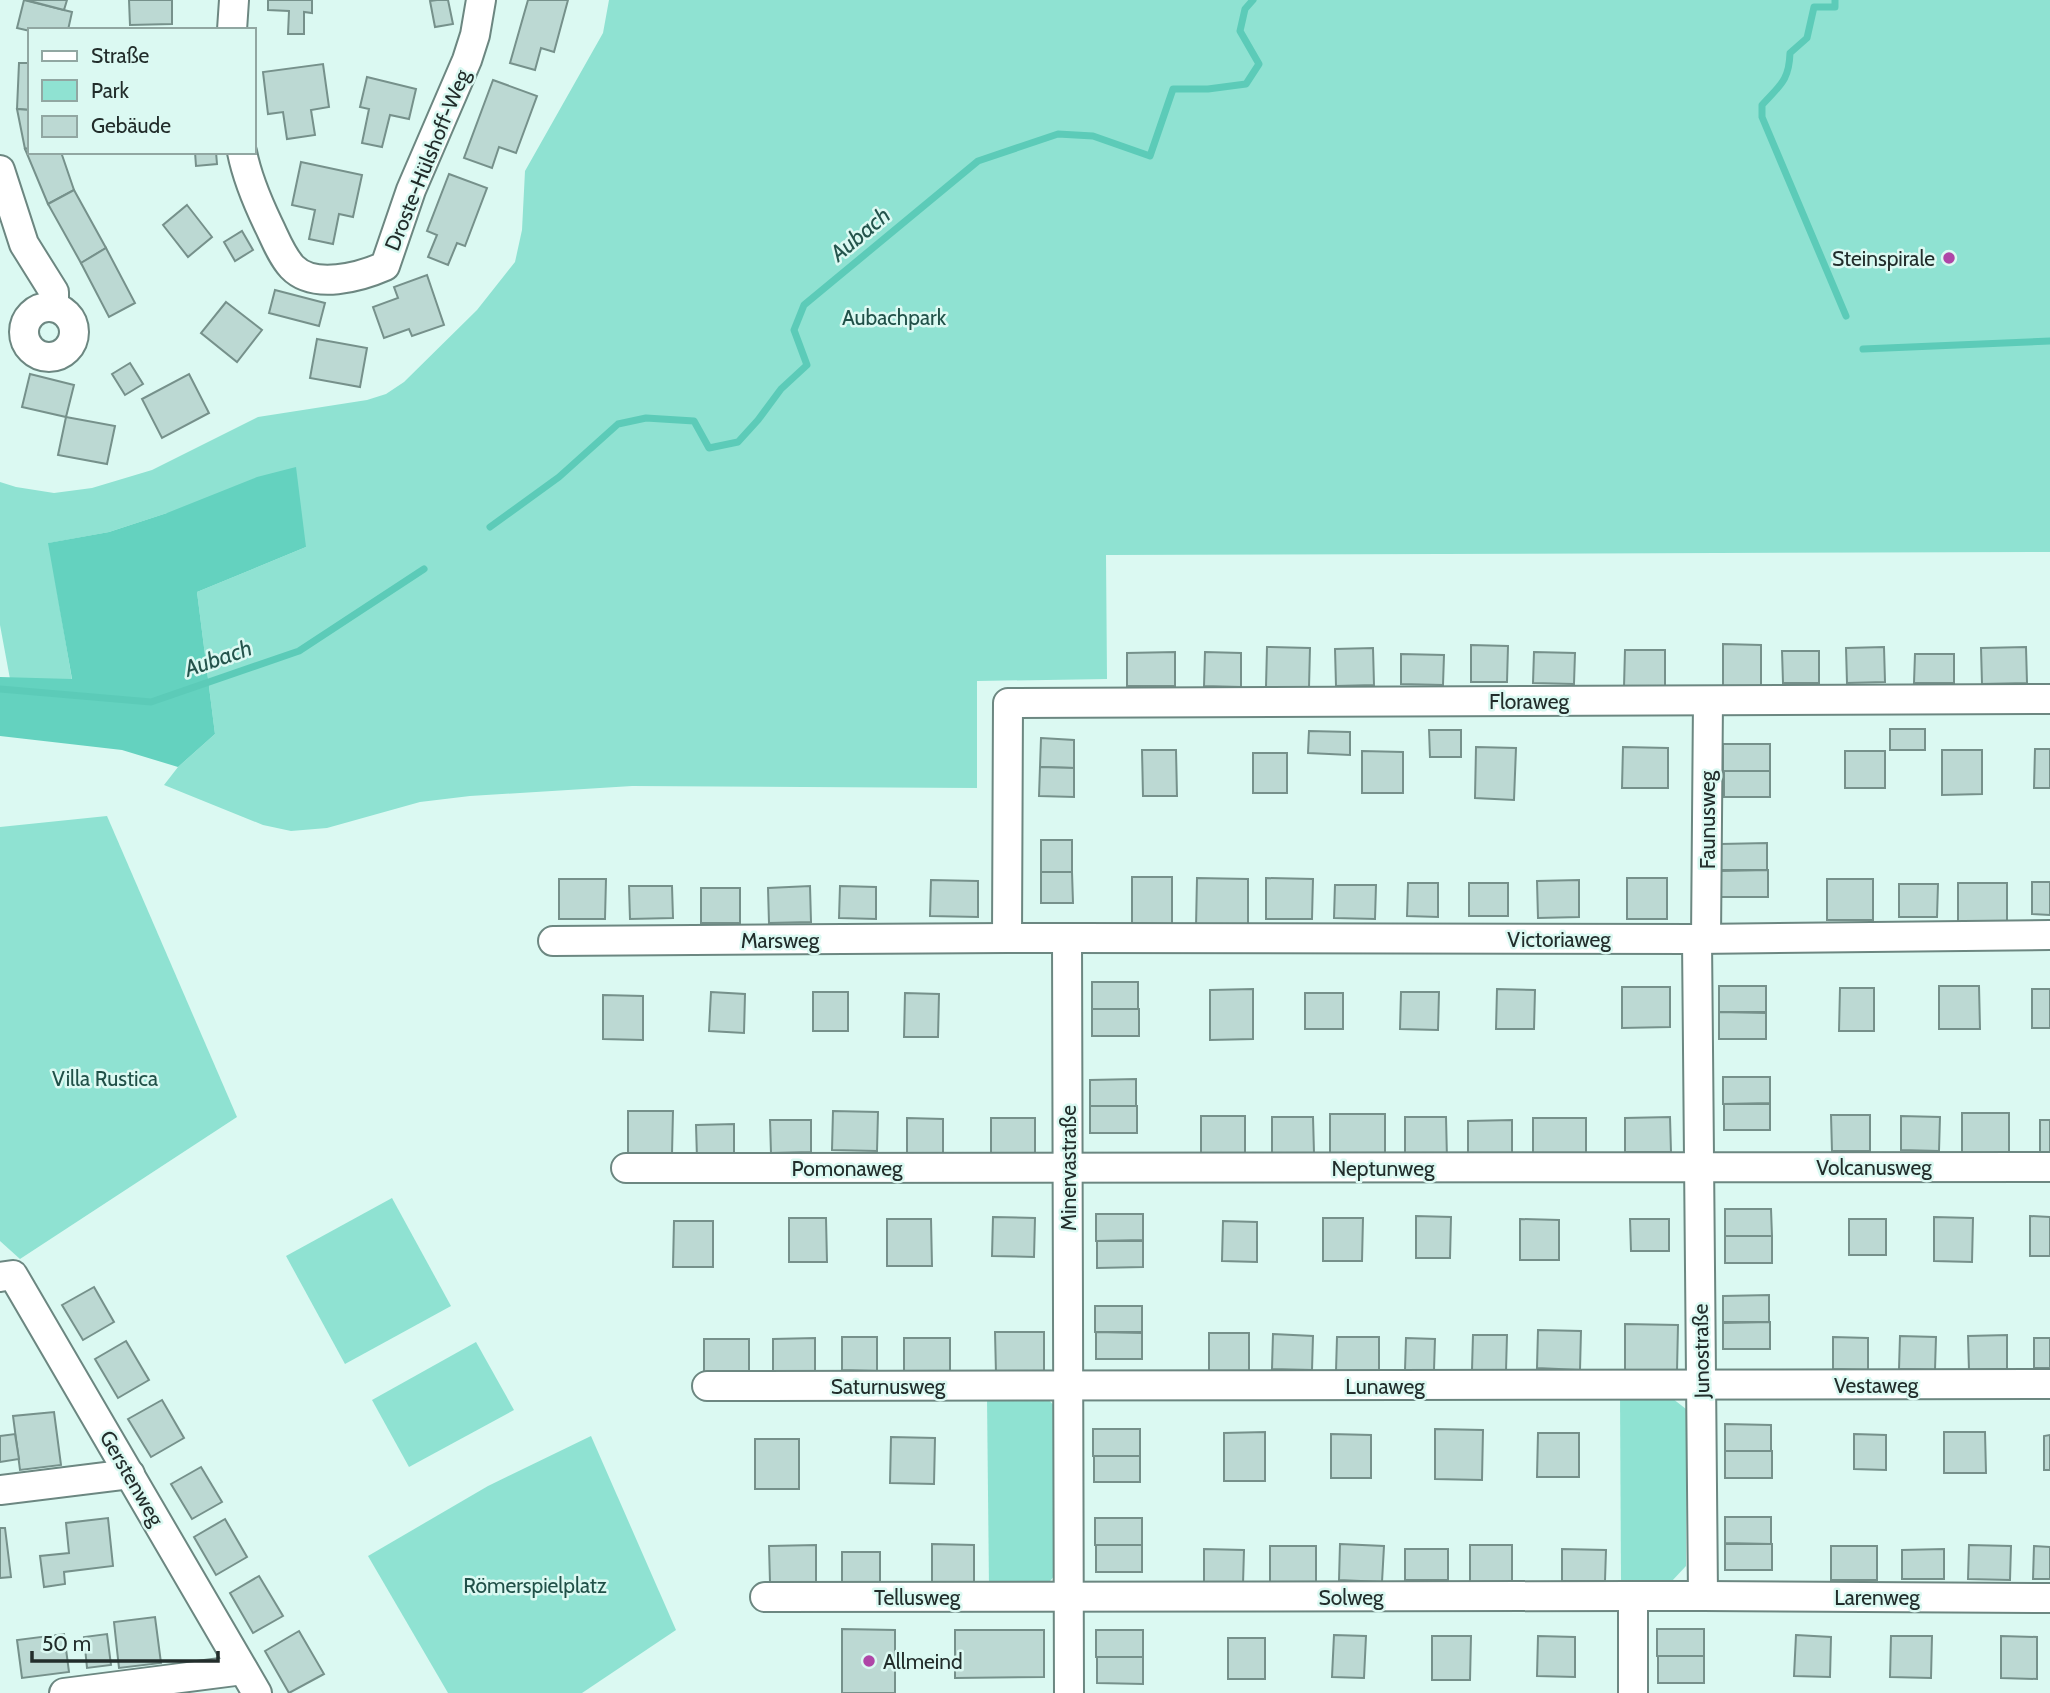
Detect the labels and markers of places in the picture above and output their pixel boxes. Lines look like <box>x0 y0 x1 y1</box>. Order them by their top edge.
place label: Steinspirale <box>1832 246 1935 271</box>
marker: Steinspirale <box>1941 250 1957 266</box>
place label: Allmeind <box>883 1649 963 1674</box>
marker: Allmeind <box>861 1653 877 1669</box>

